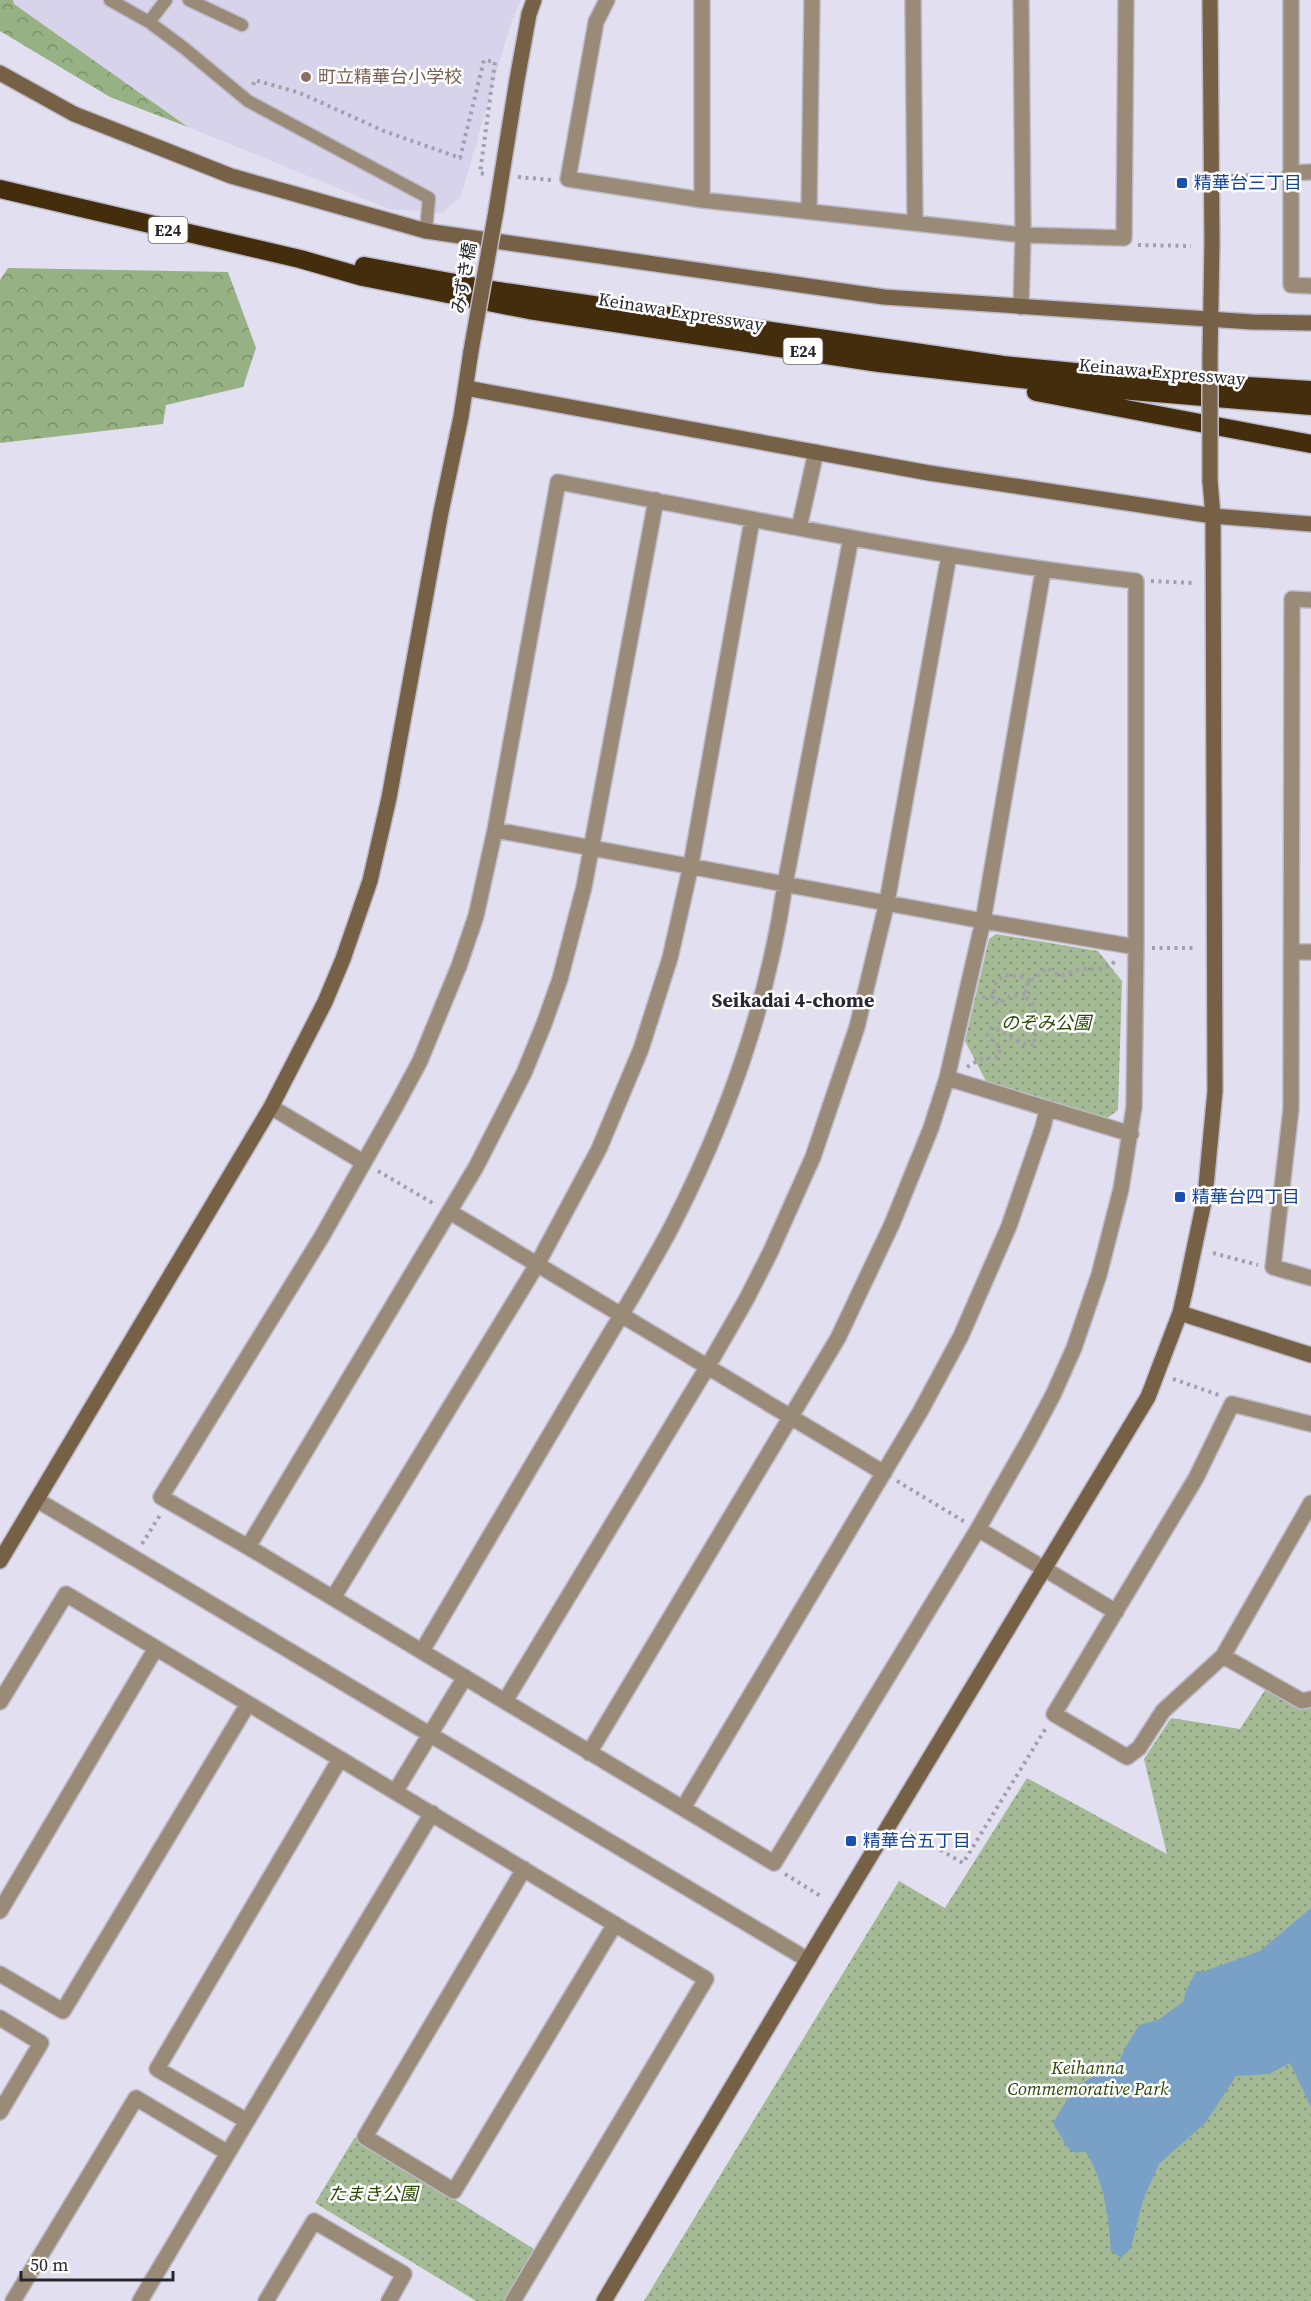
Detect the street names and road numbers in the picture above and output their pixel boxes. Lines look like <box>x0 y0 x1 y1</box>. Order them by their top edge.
road number: E24 <box>148 217 188 243</box>
street label: みずき橋 <box>445 240 482 316</box>
street label: Keinawa Expressway <box>597 286 766 337</box>
road number: E24 <box>784 338 822 364</box>
street label: Keinawa Expressway <box>1078 352 1247 391</box>

